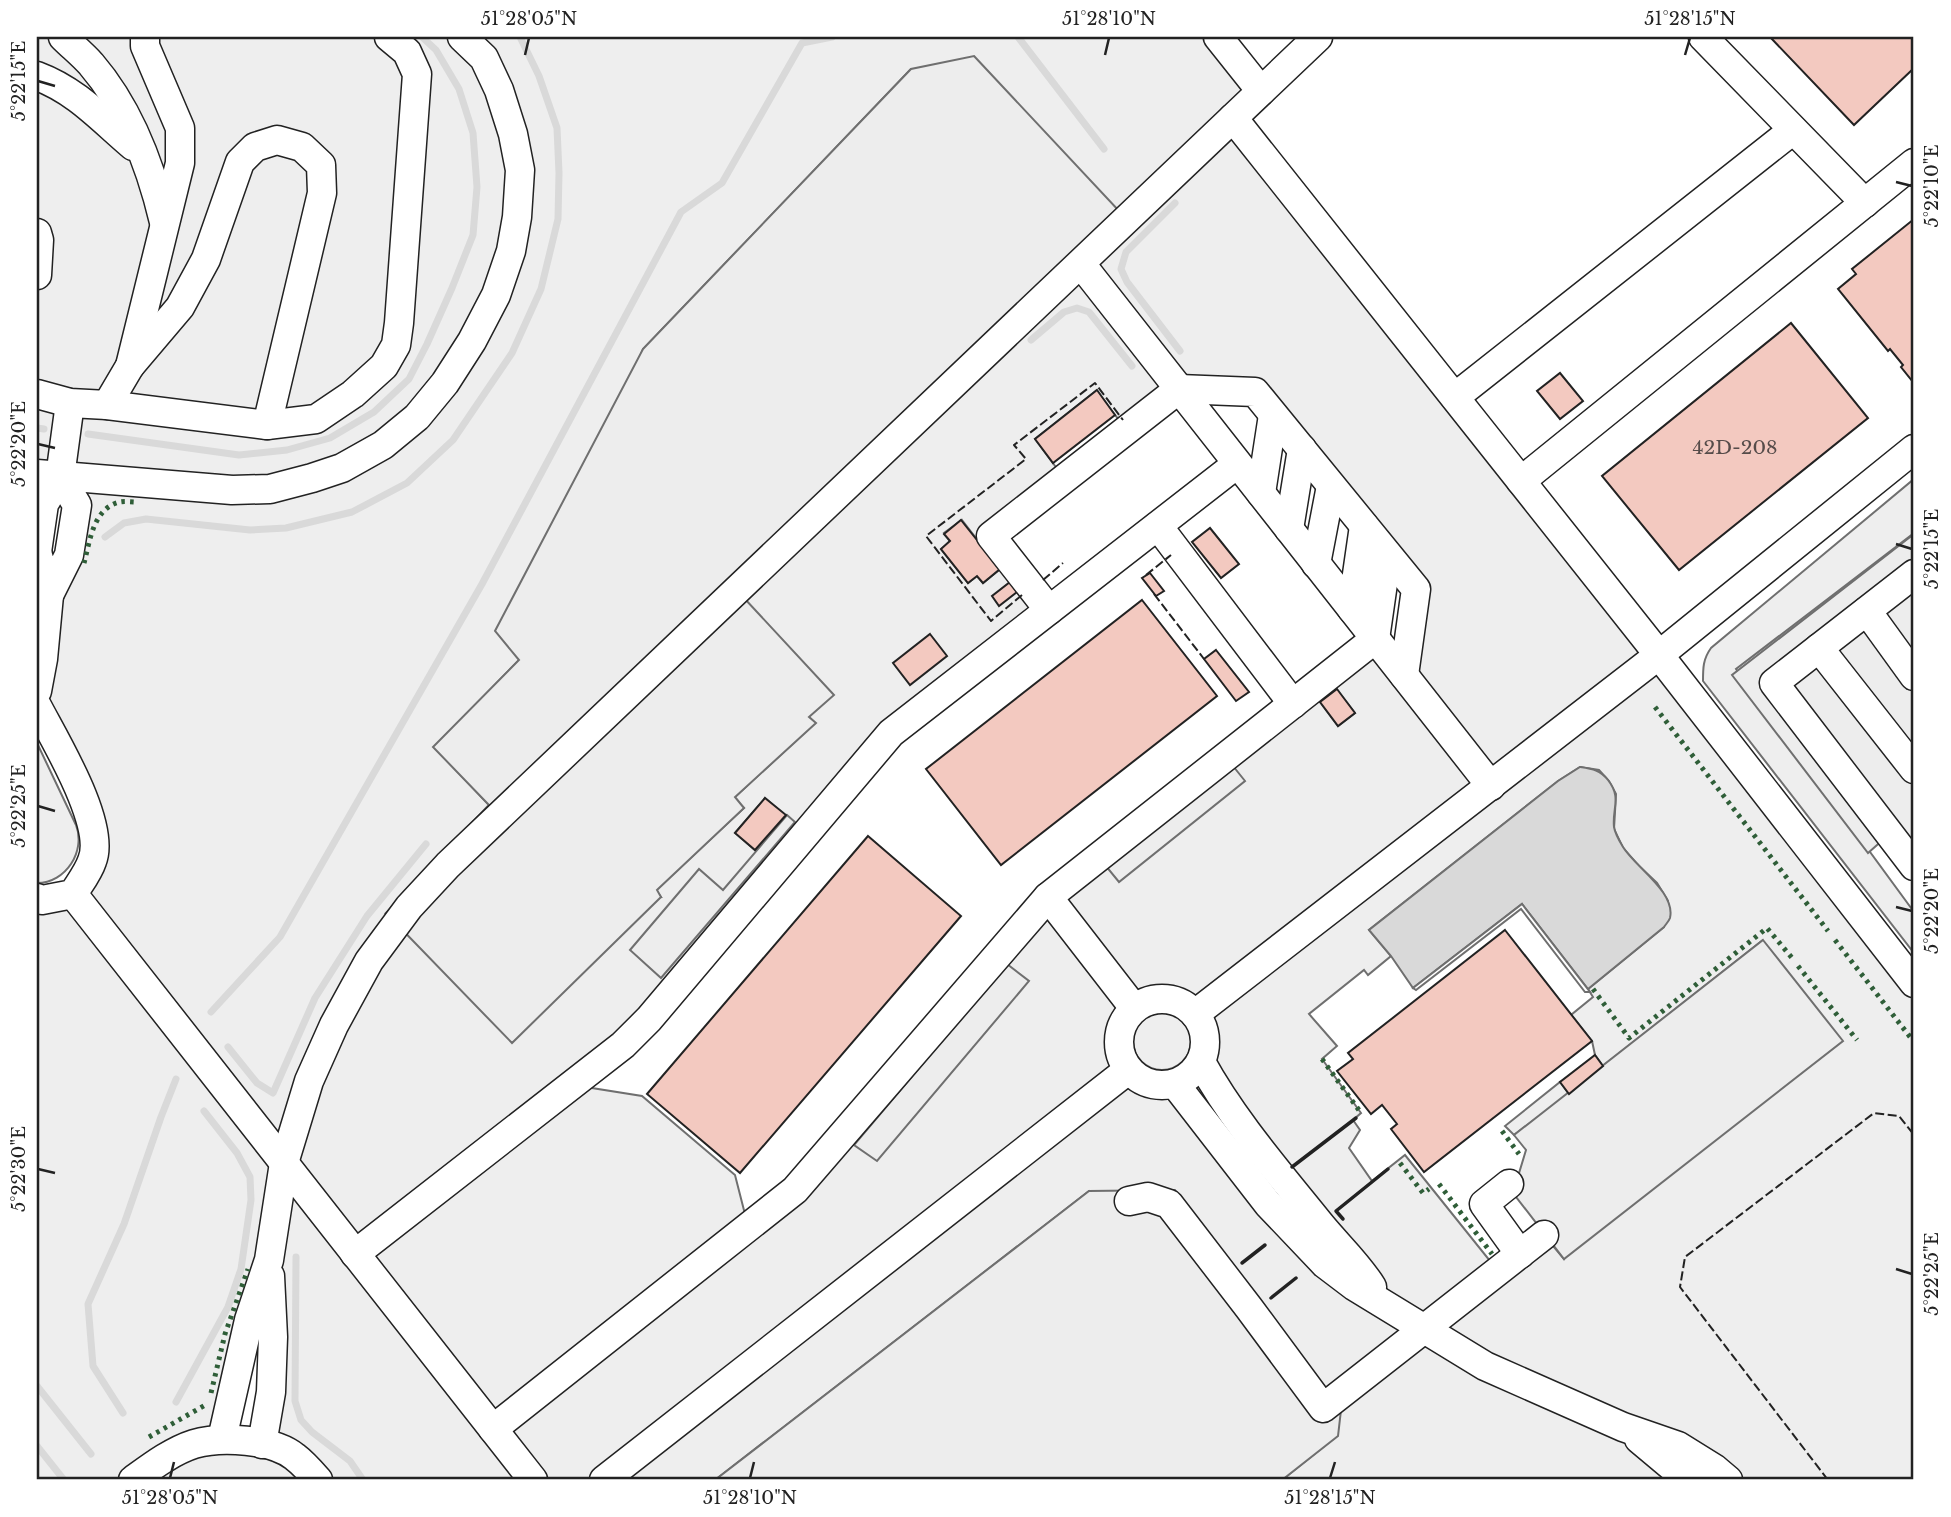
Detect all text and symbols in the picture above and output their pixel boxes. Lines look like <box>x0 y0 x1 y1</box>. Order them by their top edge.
text: 51°28'05"N <box>481 8 577 30</box>
text: 51°28'10"N <box>1062 8 1156 30</box>
text: 51°28'15"N <box>1644 8 1736 30</box>
text: 5°22'15"E <box>8 41 30 121</box>
text: 5°22'10"E <box>1921 144 1943 228</box>
text: 5°22'20"E <box>8 401 30 487</box>
house number: 42D-208 <box>1692 436 1778 459</box>
text: 5°22'15"E <box>1921 509 1943 589</box>
text: 5°22'25"E <box>8 764 30 848</box>
text: 5°22'20"E <box>1921 868 1943 954</box>
text: 5°22'30"E <box>8 1126 30 1212</box>
text: 5°22'25"E <box>1921 1232 1943 1316</box>
text: 51°28'05"N <box>122 1487 218 1509</box>
text: 51°28'10"N <box>703 1487 797 1509</box>
text: 51°28'15"N <box>1284 1487 1376 1509</box>

